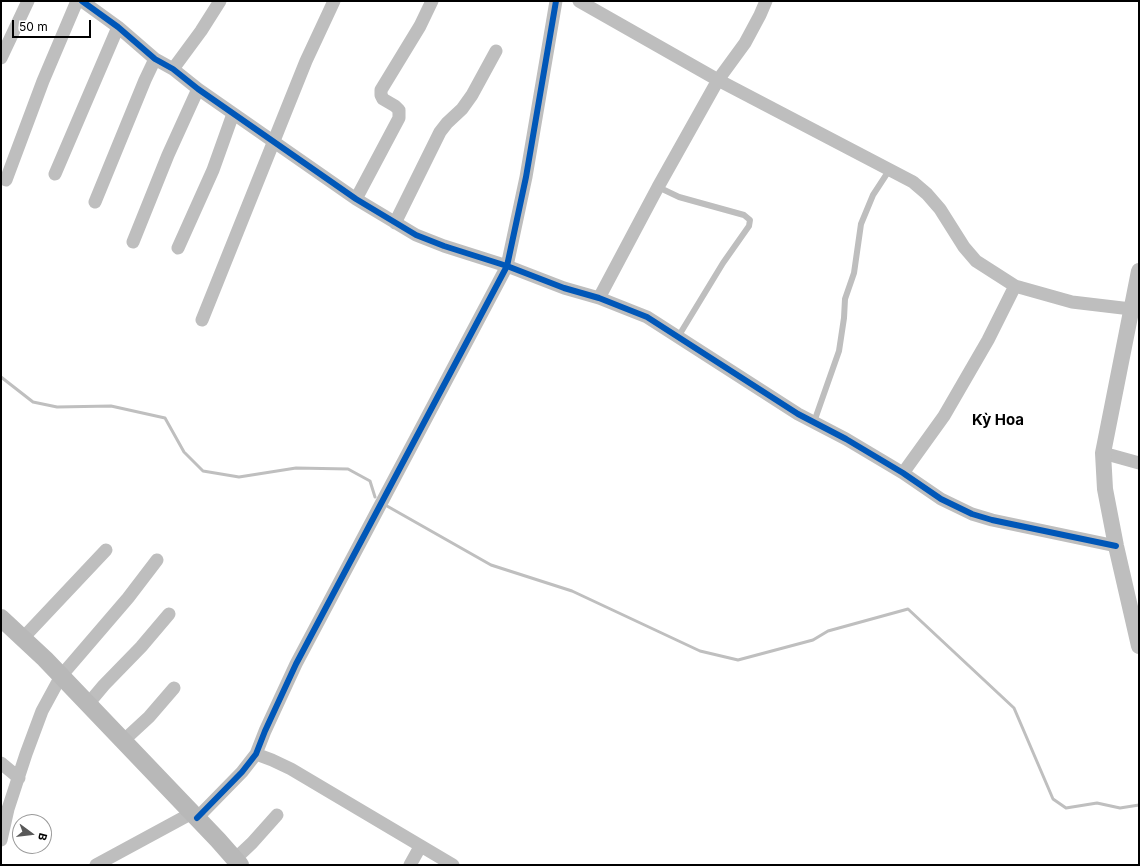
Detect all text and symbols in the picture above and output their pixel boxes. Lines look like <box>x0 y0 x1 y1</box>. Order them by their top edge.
scale bar <box>14 12 93 38</box>
text: 50 m <box>19 19 48 34</box>
district label: Kỳ Hoa <box>972 411 1024 429</box>
north arrow <box>12 814 52 854</box>
text: B <box>35 832 50 842</box>

